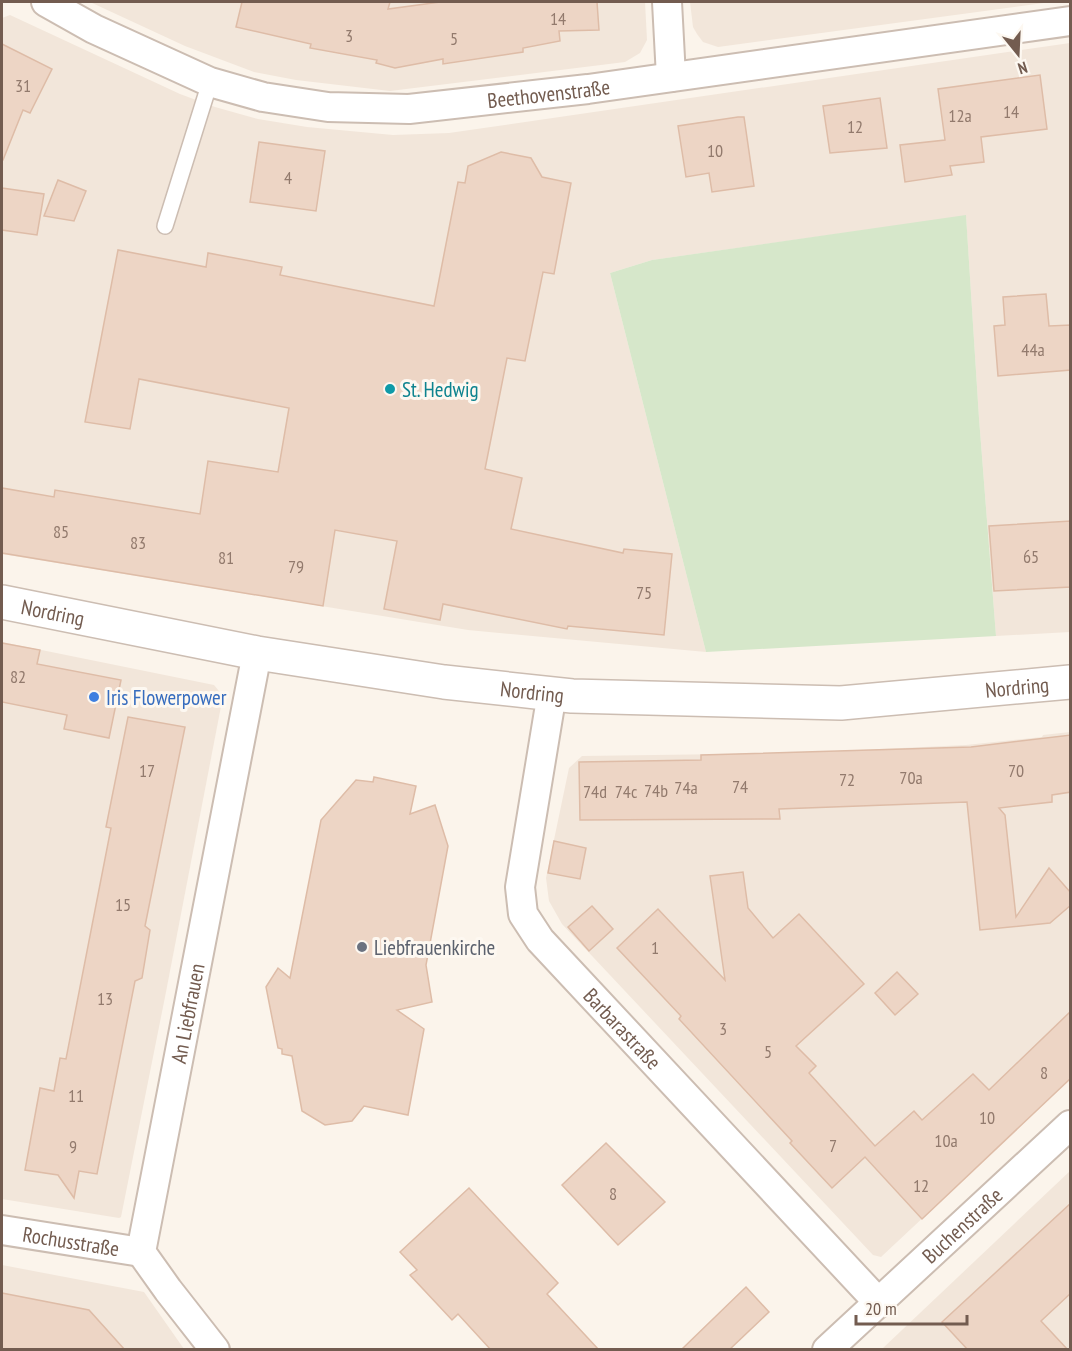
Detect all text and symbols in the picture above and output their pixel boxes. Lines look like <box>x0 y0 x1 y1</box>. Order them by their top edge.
house number: 14 <box>550 7 566 30</box>
house number: 3 <box>345 24 353 47</box>
north arrow <box>988 24 1048 84</box>
house number: 5 <box>450 27 458 50</box>
text: N <box>1015 57 1030 79</box>
street label: Beethovenstraße <box>486 73 612 114</box>
house number: 31 <box>15 74 31 97</box>
house number: 14 <box>1003 100 1019 123</box>
house number: 12a <box>948 104 972 127</box>
house number: 12 <box>847 115 863 138</box>
house number: 10 <box>707 139 723 162</box>
house number: 4 <box>284 166 292 189</box>
house number: 44a <box>1021 338 1045 361</box>
place label: St. Hedwig <box>402 376 479 403</box>
marker: St. Hedwig <box>383 382 397 396</box>
house number: 85 <box>53 520 69 543</box>
house number: 83 <box>130 531 146 554</box>
house number: 65 <box>1023 545 1039 568</box>
house number: 81 <box>218 546 234 569</box>
house number: 79 <box>288 555 304 578</box>
house number: 75 <box>636 581 652 604</box>
street label: Nordring <box>19 593 87 632</box>
house number: 82 <box>10 665 26 688</box>
street label: Nordring <box>984 670 1050 703</box>
street label: Nordring <box>499 675 565 709</box>
place label: Iris Flowerpower <box>106 684 227 711</box>
marker: Iris Flowerpower <box>87 690 101 704</box>
house number: 17 <box>139 759 155 782</box>
house number: 70 <box>1008 759 1024 782</box>
house number: 70a <box>899 766 923 789</box>
house number: 72 <box>839 768 855 791</box>
house number: 74 <box>732 775 748 798</box>
house number: 74a <box>674 776 698 799</box>
house number: 74b <box>644 779 668 802</box>
house number: 74d <box>583 780 607 803</box>
house number: 74c <box>615 780 638 803</box>
house number: 15 <box>115 893 131 916</box>
place label: Liebfrauenkirche <box>374 934 495 961</box>
house number: 1 <box>651 936 659 959</box>
marker: Liebfrauenkirche <box>355 940 369 954</box>
street label: An Liebfrauen <box>164 961 210 1065</box>
street label: Barbarastraße <box>578 982 667 1075</box>
house number: 13 <box>97 987 113 1010</box>
house number: 3 <box>719 1017 727 1040</box>
house number: 5 <box>764 1040 772 1063</box>
house number: 8 <box>1040 1061 1048 1084</box>
house number: 11 <box>68 1084 84 1107</box>
house number: 10 <box>979 1106 995 1129</box>
house number: 10a <box>934 1129 958 1152</box>
house number: 7 <box>829 1134 837 1157</box>
house number: 9 <box>69 1135 77 1158</box>
house number: 12 <box>913 1174 929 1197</box>
street label: Buchenstraße <box>916 1181 1008 1269</box>
house number: 8 <box>609 1182 617 1205</box>
street label: Rochusstraße <box>21 1220 121 1262</box>
scale bar <box>856 1288 967 1326</box>
text: 20 m <box>865 1297 897 1320</box>

